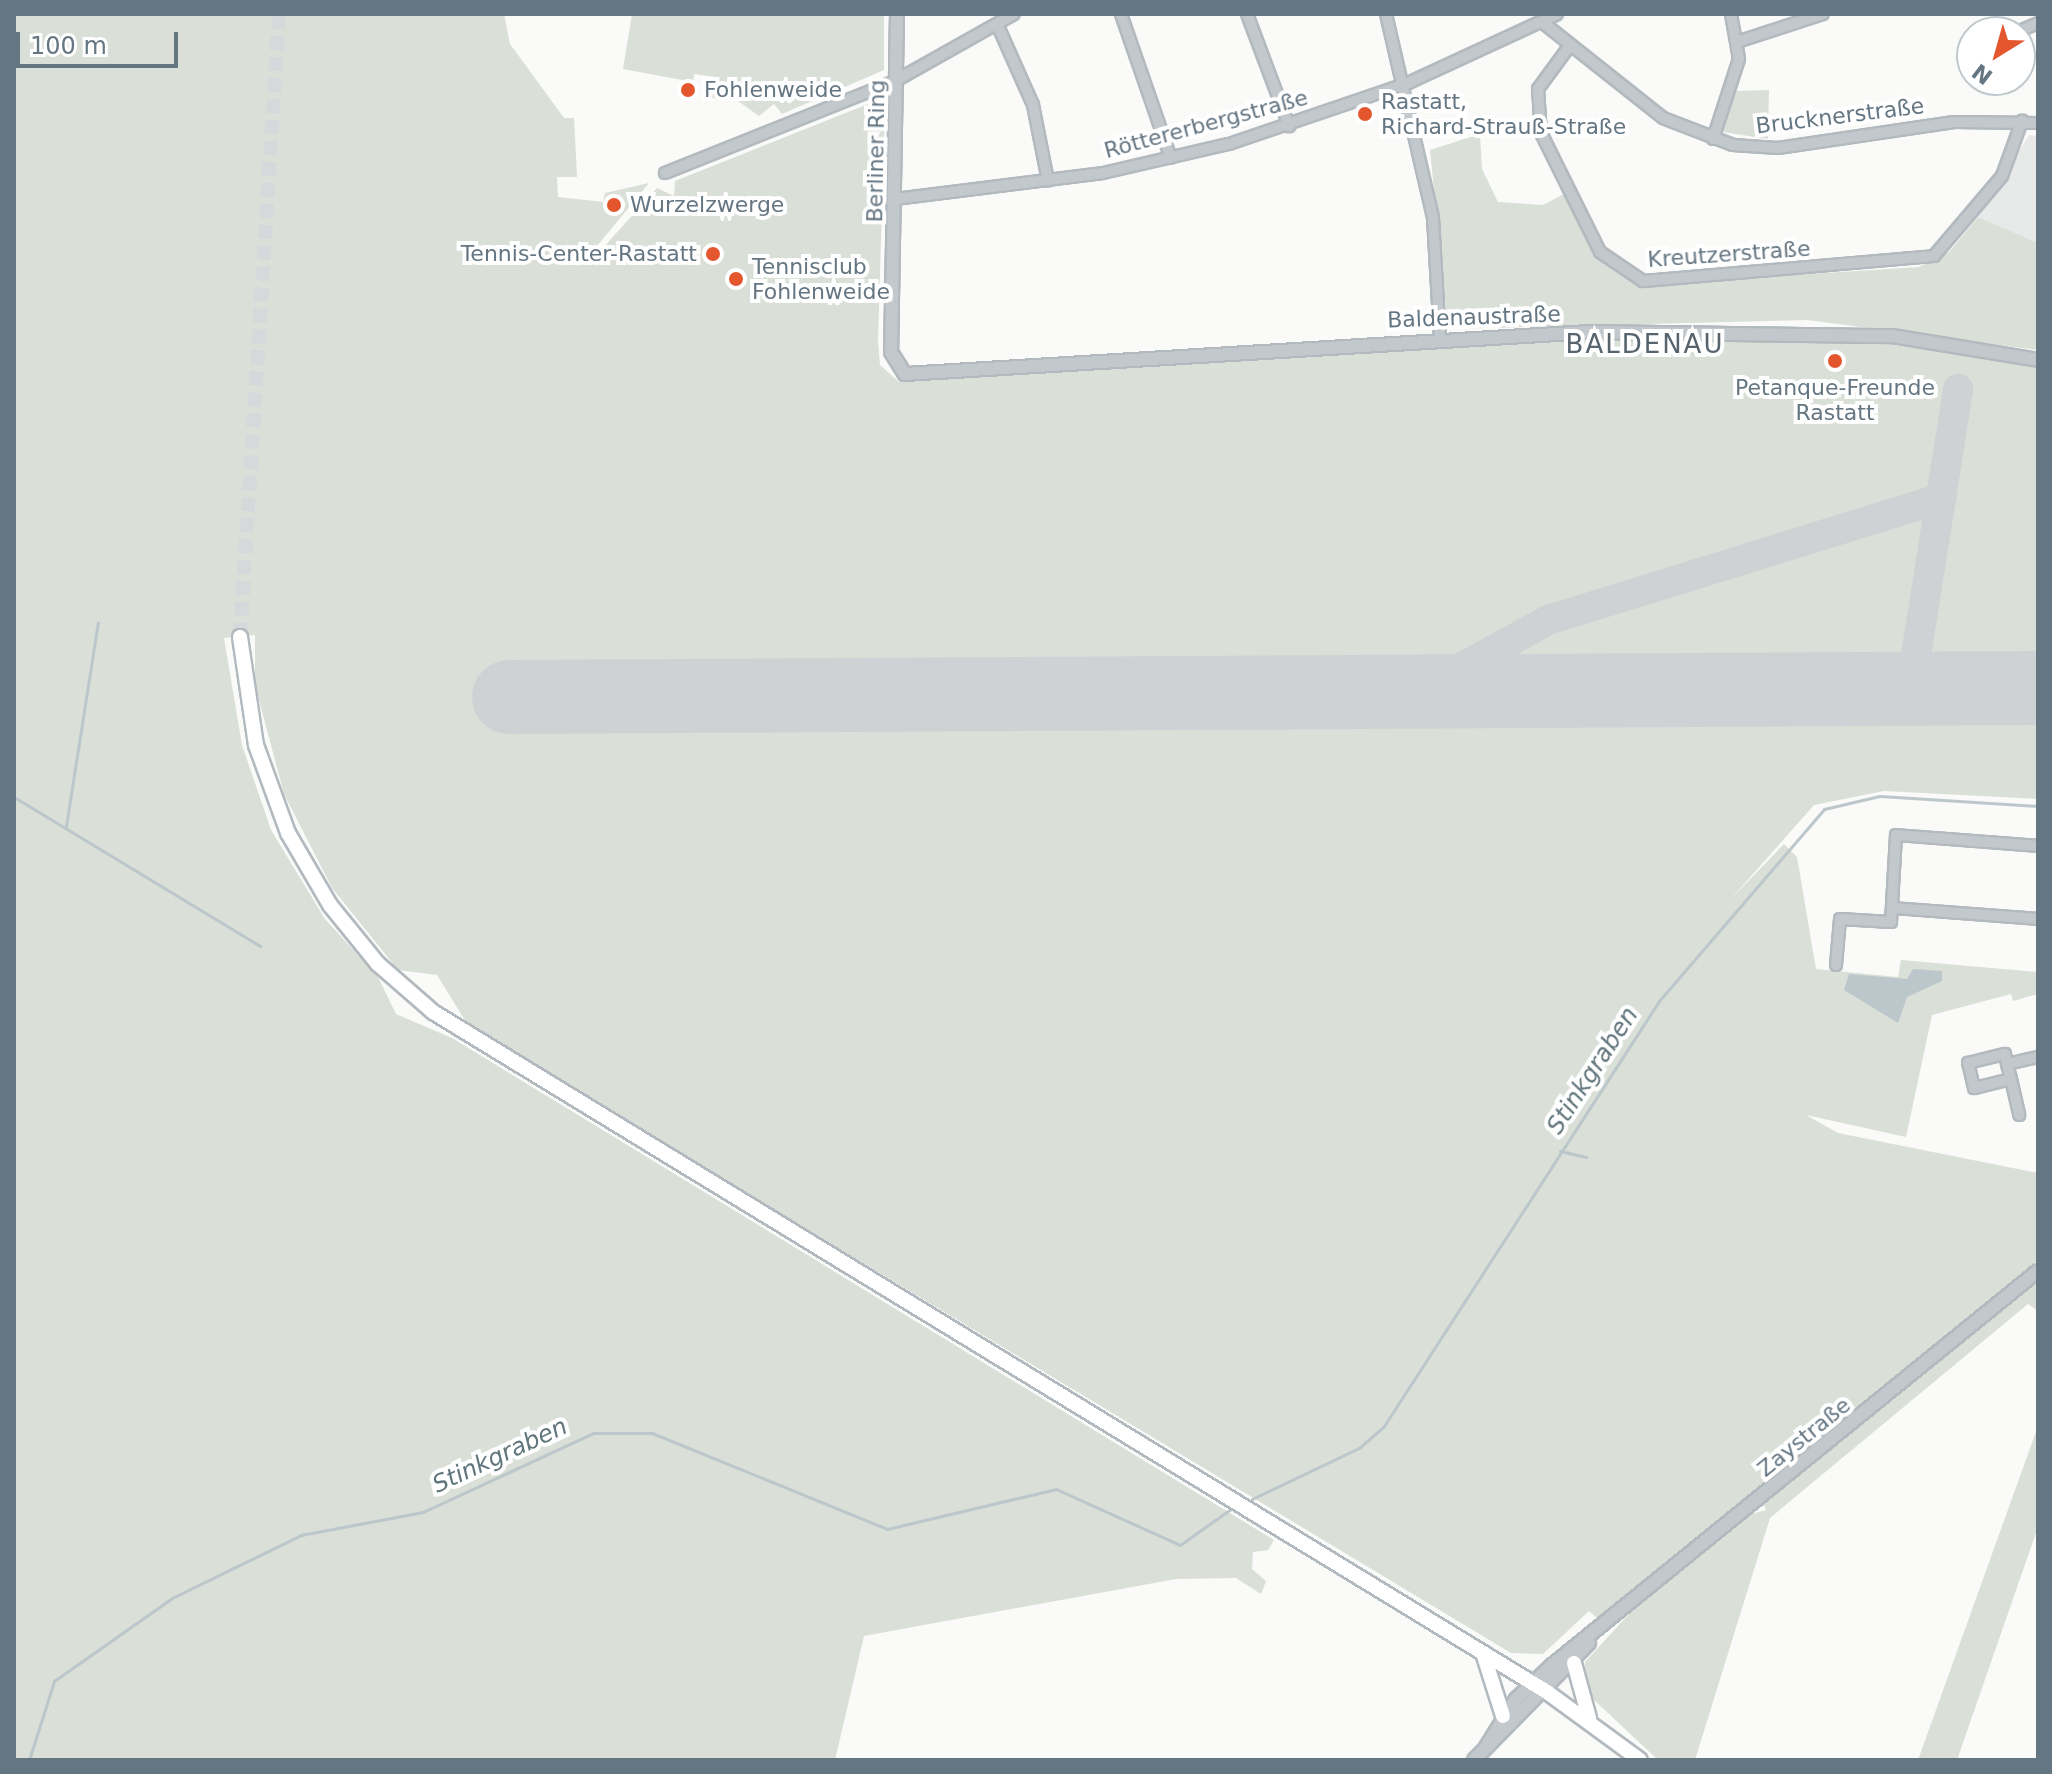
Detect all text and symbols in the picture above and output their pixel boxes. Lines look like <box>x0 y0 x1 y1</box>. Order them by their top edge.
scale bar <box>20 16 182 66</box>
north arrow <box>1956 16 2036 96</box>
text: 100 m <box>30 32 107 60</box>
text: N <box>1968 58 1997 90</box>
place label: Fohlenweide <box>704 77 842 103</box>
street label: Berliner Ring <box>862 79 890 223</box>
marker: Fohlenweide <box>679 81 697 99</box>
street label: Röttererbergstraße <box>1101 84 1311 164</box>
place label: Rastatt, Richard-Strauß-Straße <box>1381 88 1626 140</box>
street label: Brucknerstraße <box>1754 93 1926 139</box>
marker: Rastatt, Richard-Strauß-Straße <box>1356 105 1374 123</box>
place label: Wurzelzwerge <box>630 192 784 218</box>
marker: Wurzelzwerge <box>605 196 623 214</box>
street label: Kreutzerstraße <box>1647 235 1811 273</box>
place label: Tennis-Center-Rastatt <box>461 241 697 267</box>
marker: Tennis-Center-Rastatt <box>704 245 722 263</box>
place label: Tennisclub Fohlenweide <box>752 253 890 304</box>
marker: Tennisclub Fohlenweide <box>727 270 745 288</box>
street label: Baldenaustraße <box>1387 301 1561 333</box>
district label: BALDENAU <box>1566 329 1724 361</box>
marker: Petanque-Freunde Rastatt <box>1826 352 1844 370</box>
place label: Petanque-Freunde Rastatt <box>1735 374 1935 426</box>
water label: Stinkgraben <box>1541 1002 1645 1140</box>
street label: Zaystraße <box>1752 1392 1856 1482</box>
water label: Stinkgraben <box>428 1412 572 1500</box>

